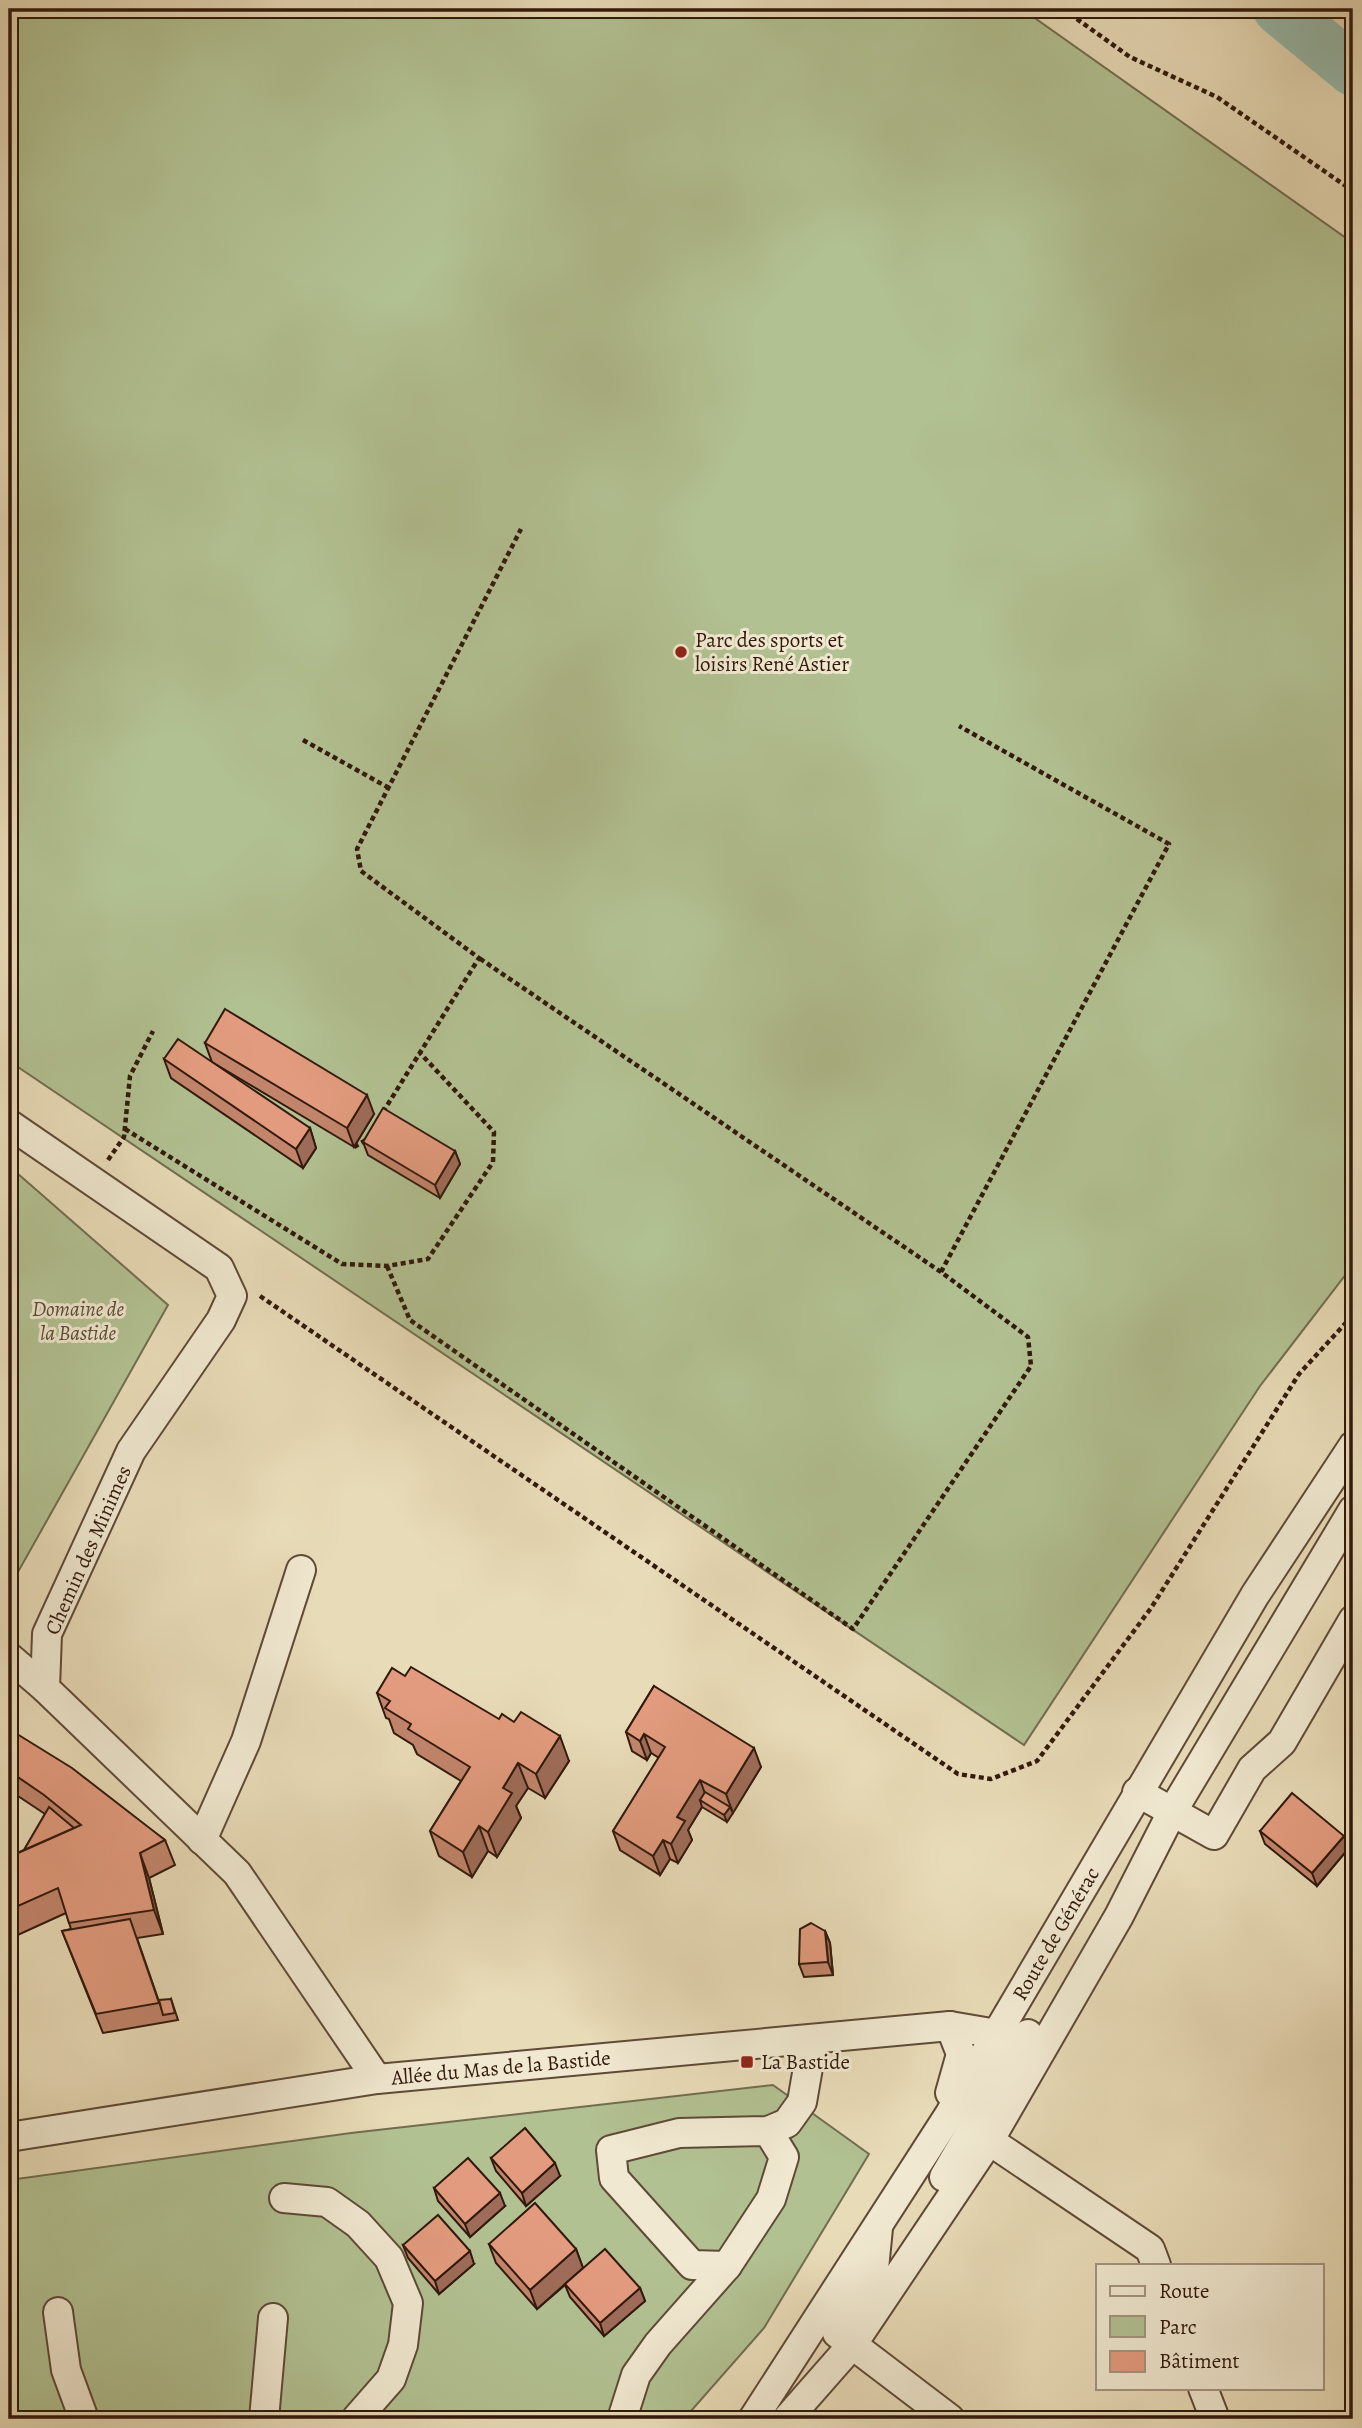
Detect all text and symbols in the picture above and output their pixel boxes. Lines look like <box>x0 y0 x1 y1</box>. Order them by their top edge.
place label: Parc des sports et loisirs René Astier <box>695 626 849 678</box>
marker: Parc des sports et loisirs René Astier <box>673 644 689 660</box>
park label: Domaine de la Bastide <box>32 1295 125 1347</box>
street label: Chemin des Minimes <box>38 1461 138 1639</box>
street label: Route de Générac <box>1006 1862 1106 2005</box>
street label: Allée du Mas de la Bastide <box>389 2043 612 2092</box>
place label: La Bastide <box>761 2048 850 2076</box>
marker: La Bastide <box>739 2054 755 2070</box>
legend <box>1096 2264 1324 2390</box>
text: Route <box>1159 2277 1209 2305</box>
text: Parc <box>1159 2313 1197 2341</box>
text: Bâtiment <box>1159 2347 1240 2375</box>

